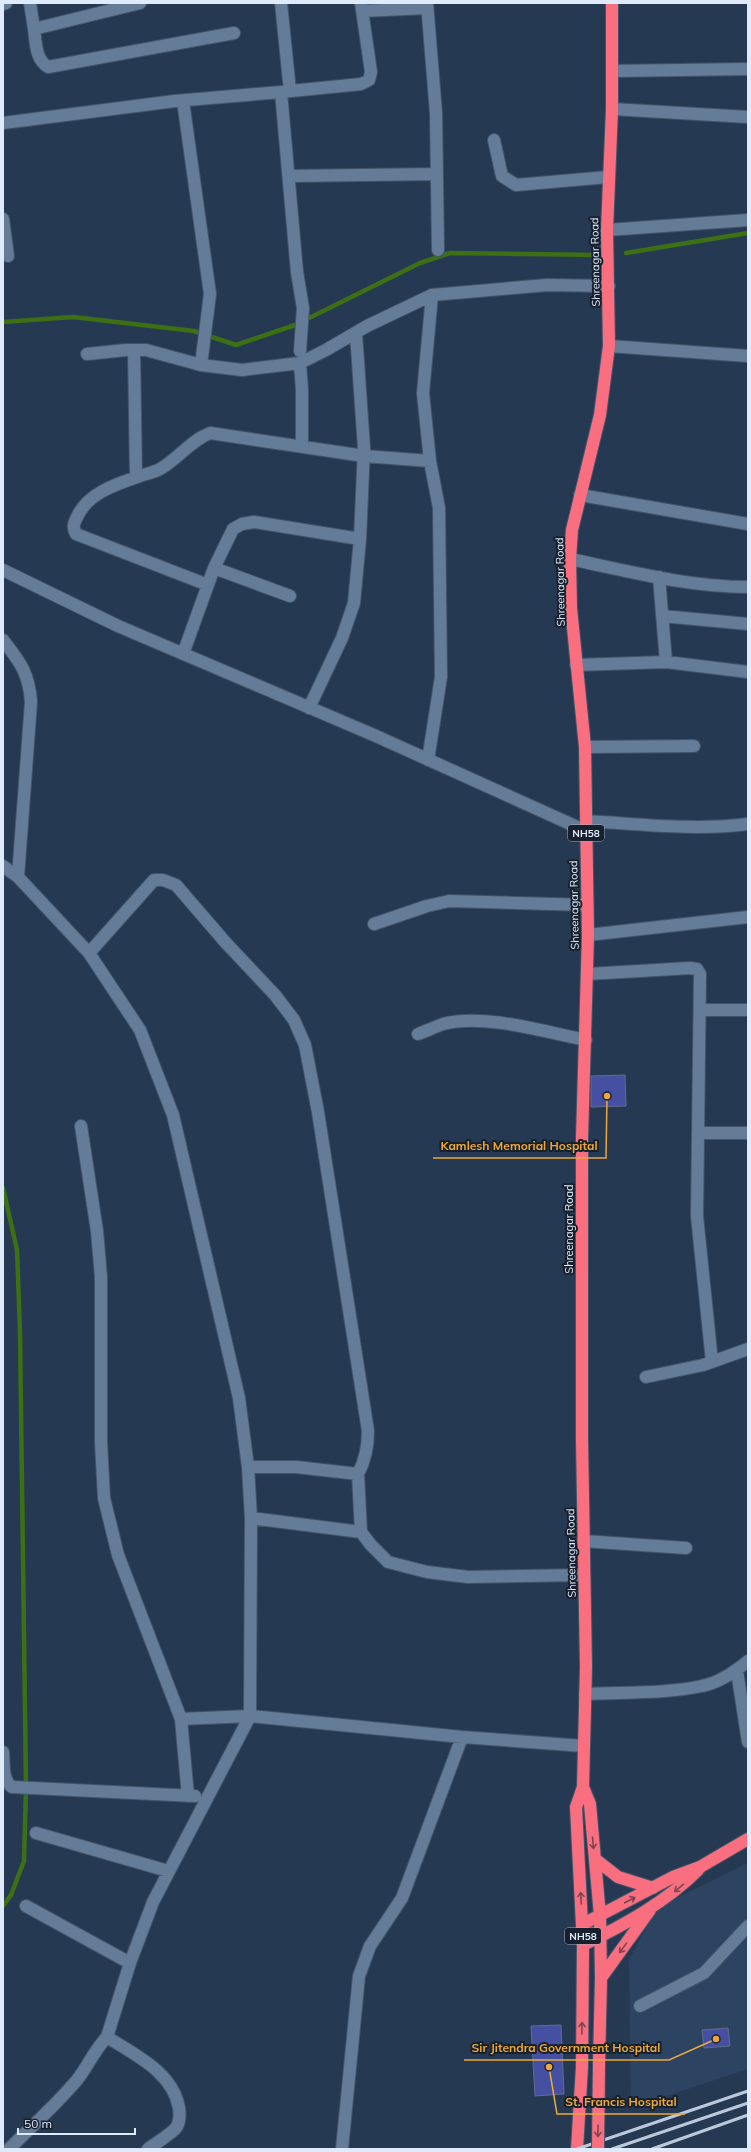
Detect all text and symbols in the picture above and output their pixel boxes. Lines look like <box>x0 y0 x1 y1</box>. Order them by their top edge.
street label: Shreenagar Road <box>587 217 603 307</box>
street label: Shreenagar Road <box>552 537 568 627</box>
road number: NH58 <box>568 825 604 841</box>
street label: Shreenagar Road <box>566 860 582 950</box>
callout: Kamlesh Memorial Hospital <box>433 1134 606 1158</box>
text: Kamlesh Memorial Hospital <box>440 1138 598 1153</box>
street label: Shreenagar Road <box>562 1184 576 1274</box>
street label: Shreenagar Road <box>563 1508 579 1598</box>
one-way arrow <box>590 1836 597 1849</box>
one-way arrow <box>673 1884 684 1892</box>
one-way arrow <box>578 1892 585 1905</box>
one-way arrow <box>624 1896 636 1904</box>
road number: NH58 <box>565 1928 601 1944</box>
one-way arrow <box>619 1942 627 1953</box>
one-way arrow <box>578 2022 586 2035</box>
callout: Sir Jitendra Government Hospital <box>464 2036 669 2060</box>
text: Sir Jitendra Government Hospital <box>472 2040 660 2055</box>
callout: St. Francis Hospital <box>557 2090 685 2114</box>
text: St. Francis Hospital <box>565 2094 677 2109</box>
scale bar <box>18 2110 135 2136</box>
text: 50 m <box>24 2116 52 2131</box>
one-way arrow <box>594 2124 602 2137</box>

